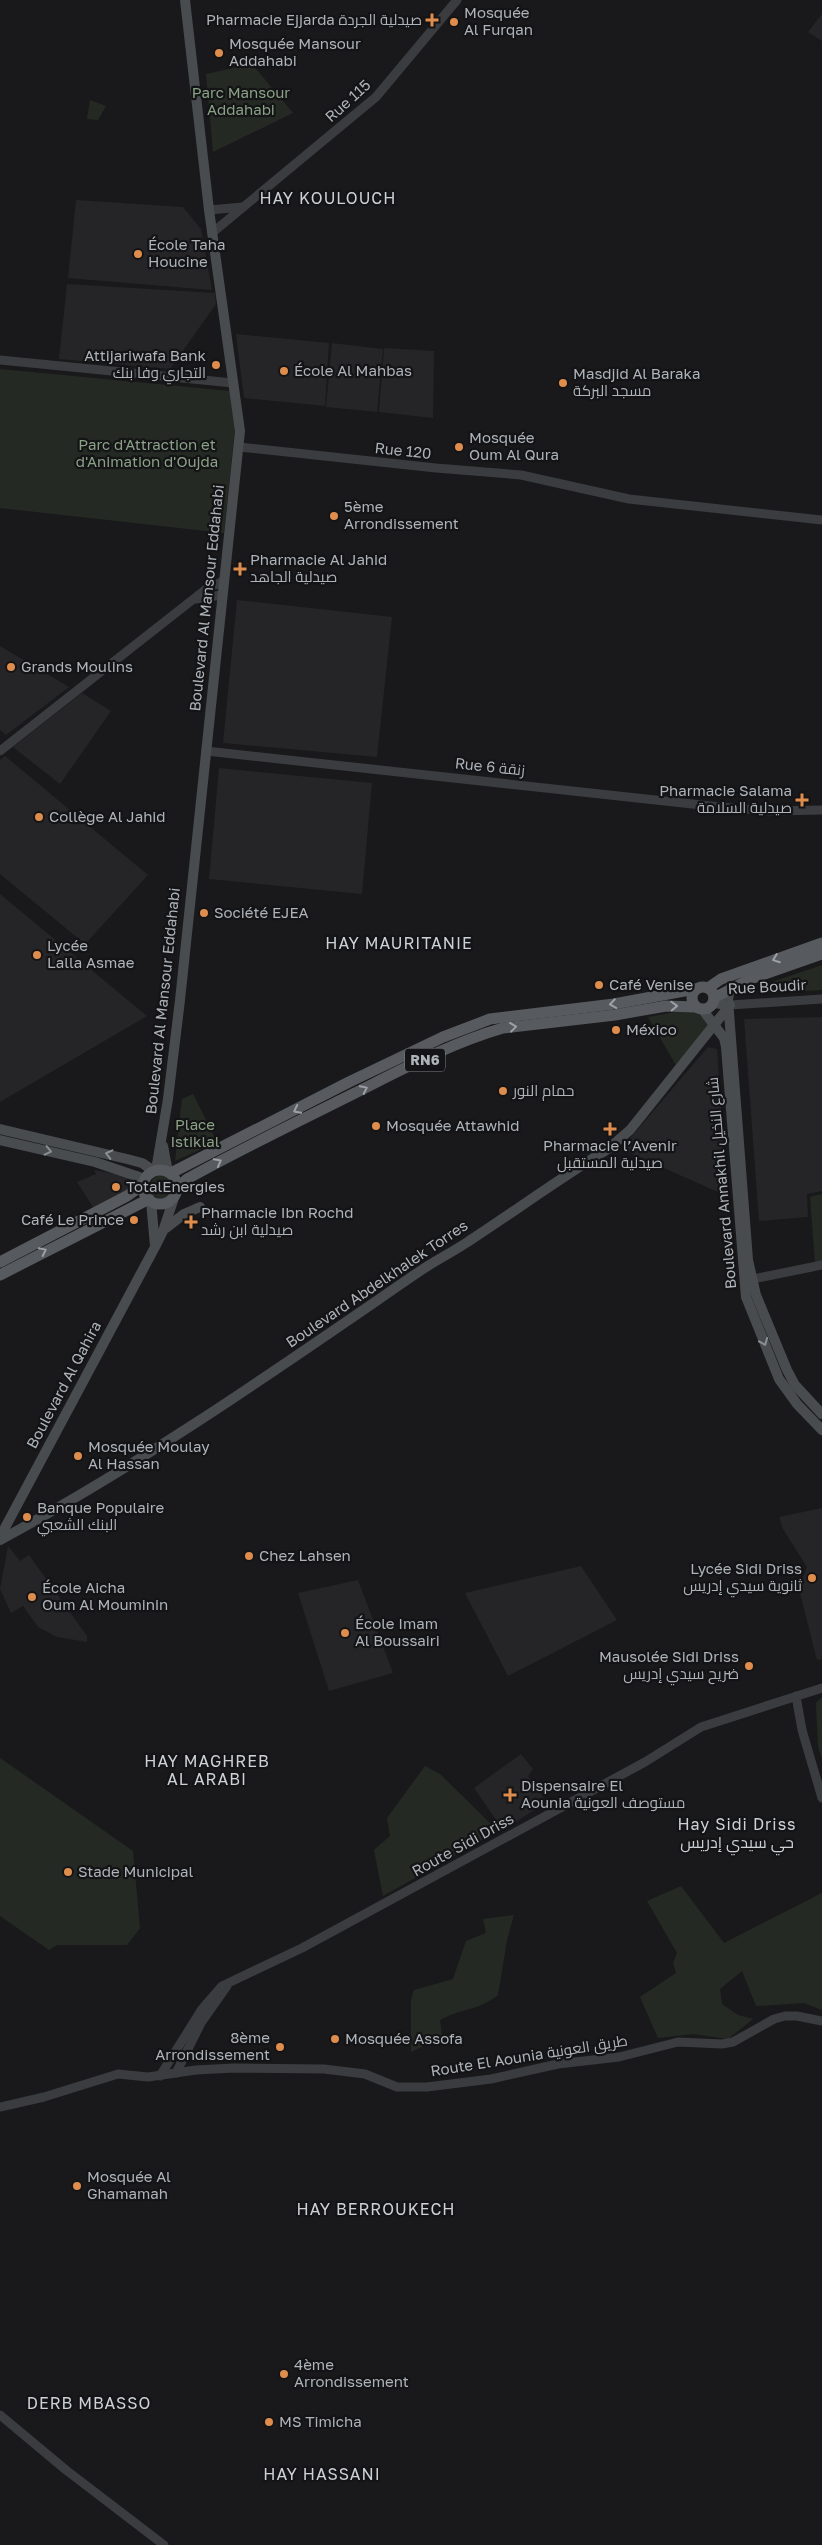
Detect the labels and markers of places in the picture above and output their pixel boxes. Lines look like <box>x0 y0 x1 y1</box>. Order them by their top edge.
place label: Mosquée Al Furqan <box>464 3 533 38</box>
place label: Pharmacie Ejjarda صيدلية الجردة <box>206 10 422 29</box>
marker: Pharmacie Ejjarda صيدلية الجردة <box>426 14 438 26</box>
marker: Mosquée Al Furqan <box>448 16 460 28</box>
place label: Mosquée Mansour Addahabi <box>229 34 361 69</box>
marker: Mosquée Mansour Addahabi <box>213 47 225 59</box>
place label: École Taha Houcine <box>148 235 225 270</box>
marker: École Taha Houcine <box>132 248 144 260</box>
place label: Attijariwafa Bank التجاري وفا بنك <box>84 346 207 385</box>
marker: Attijariwafa Bank التجاري وفا بنك <box>210 359 222 371</box>
place label: École Al Mahbas <box>294 361 412 379</box>
place label: Masdjid Al Baraka مسجد البركة <box>573 364 700 400</box>
marker: École Al Mahbas <box>278 365 290 377</box>
marker: Masdjid Al Baraka مسجد البركة <box>557 377 569 389</box>
place label: Mosquée Oum Al Qura <box>469 428 559 463</box>
marker: Mosquée Oum Al Qura <box>453 441 465 453</box>
place label: 5ème Arrondissement <box>344 497 459 532</box>
marker: 5ème Arrondissement <box>328 510 340 522</box>
place label: Pharmacie Al Jahid صيدلية الجاهد <box>250 550 387 585</box>
marker: Pharmacie Al Jahid صيدلية الجاهد <box>234 563 246 575</box>
place label: Grands Moulins <box>21 657 133 675</box>
marker: Grands Moulins <box>5 661 17 673</box>
place label: Pharmacie Salama صيدلية السلامة <box>659 781 792 816</box>
marker: Pharmacie Salama صيدلية السلامة <box>796 794 808 806</box>
place label: Collège Al Jahid <box>49 807 166 825</box>
marker: Collège Al Jahid <box>33 811 45 823</box>
place label: Société EJEA <box>214 903 309 921</box>
marker: Société EJEA <box>198 907 210 919</box>
place label: Lycée Lalla Asmae <box>47 936 135 971</box>
marker: Lycée Lalla Asmae <box>31 949 43 961</box>
place label: Café Venise <box>609 975 693 993</box>
marker: Café Venise <box>593 979 605 991</box>
place label: México <box>626 1020 677 1038</box>
marker: México <box>610 1024 622 1036</box>
place label: حمام النور <box>512 1081 574 1101</box>
marker: حمام النور <box>497 1085 509 1097</box>
place label: Mosquée Attawhid <box>386 1116 520 1134</box>
marker: Mosquée Attawhid <box>370 1120 382 1132</box>
marker: Pharmacie l’Avenir صيدلية المستقبل <box>604 1123 616 1135</box>
place label: Pharmacie l’Avenir صيدلية المستقبل <box>543 1136 677 1173</box>
place label: TotalEnergies <box>126 1177 225 1195</box>
marker: TotalEnergies <box>110 1181 122 1193</box>
place label: Pharmacie Ibn Rochd صيدلية ابن رشد <box>201 1203 353 1240</box>
place label: Café Le Prince <box>21 1210 124 1228</box>
marker: Café Le Prince <box>128 1214 140 1226</box>
marker: Pharmacie Ibn Rochd صيدلية ابن رشد <box>185 1216 197 1228</box>
place label: Mosquée Moulay Al Hassan <box>88 1437 210 1472</box>
marker: Mosquée Moulay Al Hassan <box>72 1450 84 1462</box>
place label: Banque Populaire البنك الشعبي <box>37 1498 164 1537</box>
marker: Banque Populaire البنك الشعبي <box>21 1511 33 1523</box>
place label: Chez Lahsen <box>259 1546 351 1564</box>
marker: Chez Lahsen <box>243 1550 255 1562</box>
place label: Lycée Sidi Driss ثانوية سيدي إدريس <box>683 1559 802 1598</box>
marker: Lycée Sidi Driss ثانوية سيدي إدريس <box>806 1572 818 1584</box>
place label: École Aicha Oum Al Mouminin <box>42 1578 168 1613</box>
marker: École Aicha Oum Al Mouminin <box>26 1591 38 1603</box>
place label: École Imam Al Boussairi <box>355 1614 440 1649</box>
marker: École Imam Al Boussairi <box>339 1627 351 1639</box>
place label: Mausolée Sidi Driss ضريح سيدي إدريس <box>599 1647 739 1686</box>
marker: Mausolée Sidi Driss ضريح سيدي إدريس <box>743 1660 755 1672</box>
place label: Dispensaire El Aounia مستوصف العونية <box>521 1776 685 1812</box>
marker: Dispensaire El Aounia مستوصف العونية <box>503 1788 517 1802</box>
place label: Stade Municipal <box>78 1862 194 1880</box>
marker: Stade Municipal <box>62 1866 74 1878</box>
place label: 8ème Arrondissement <box>155 2028 270 2063</box>
place label: Mosquée Assofa <box>345 2029 463 2047</box>
marker: Mosquée Assofa <box>329 2033 341 2045</box>
marker: 8ème Arrondissement <box>274 2041 286 2053</box>
place label: Mosquée Al Ghamamah <box>87 2167 171 2202</box>
marker: Mosquée Al Ghamamah <box>71 2180 83 2192</box>
place label: 4ème Arrondissement <box>294 2355 409 2390</box>
marker: 4ème Arrondissement <box>278 2368 290 2380</box>
place label: MS Timicha <box>279 2412 362 2430</box>
marker: MS Timicha <box>263 2416 275 2428</box>

